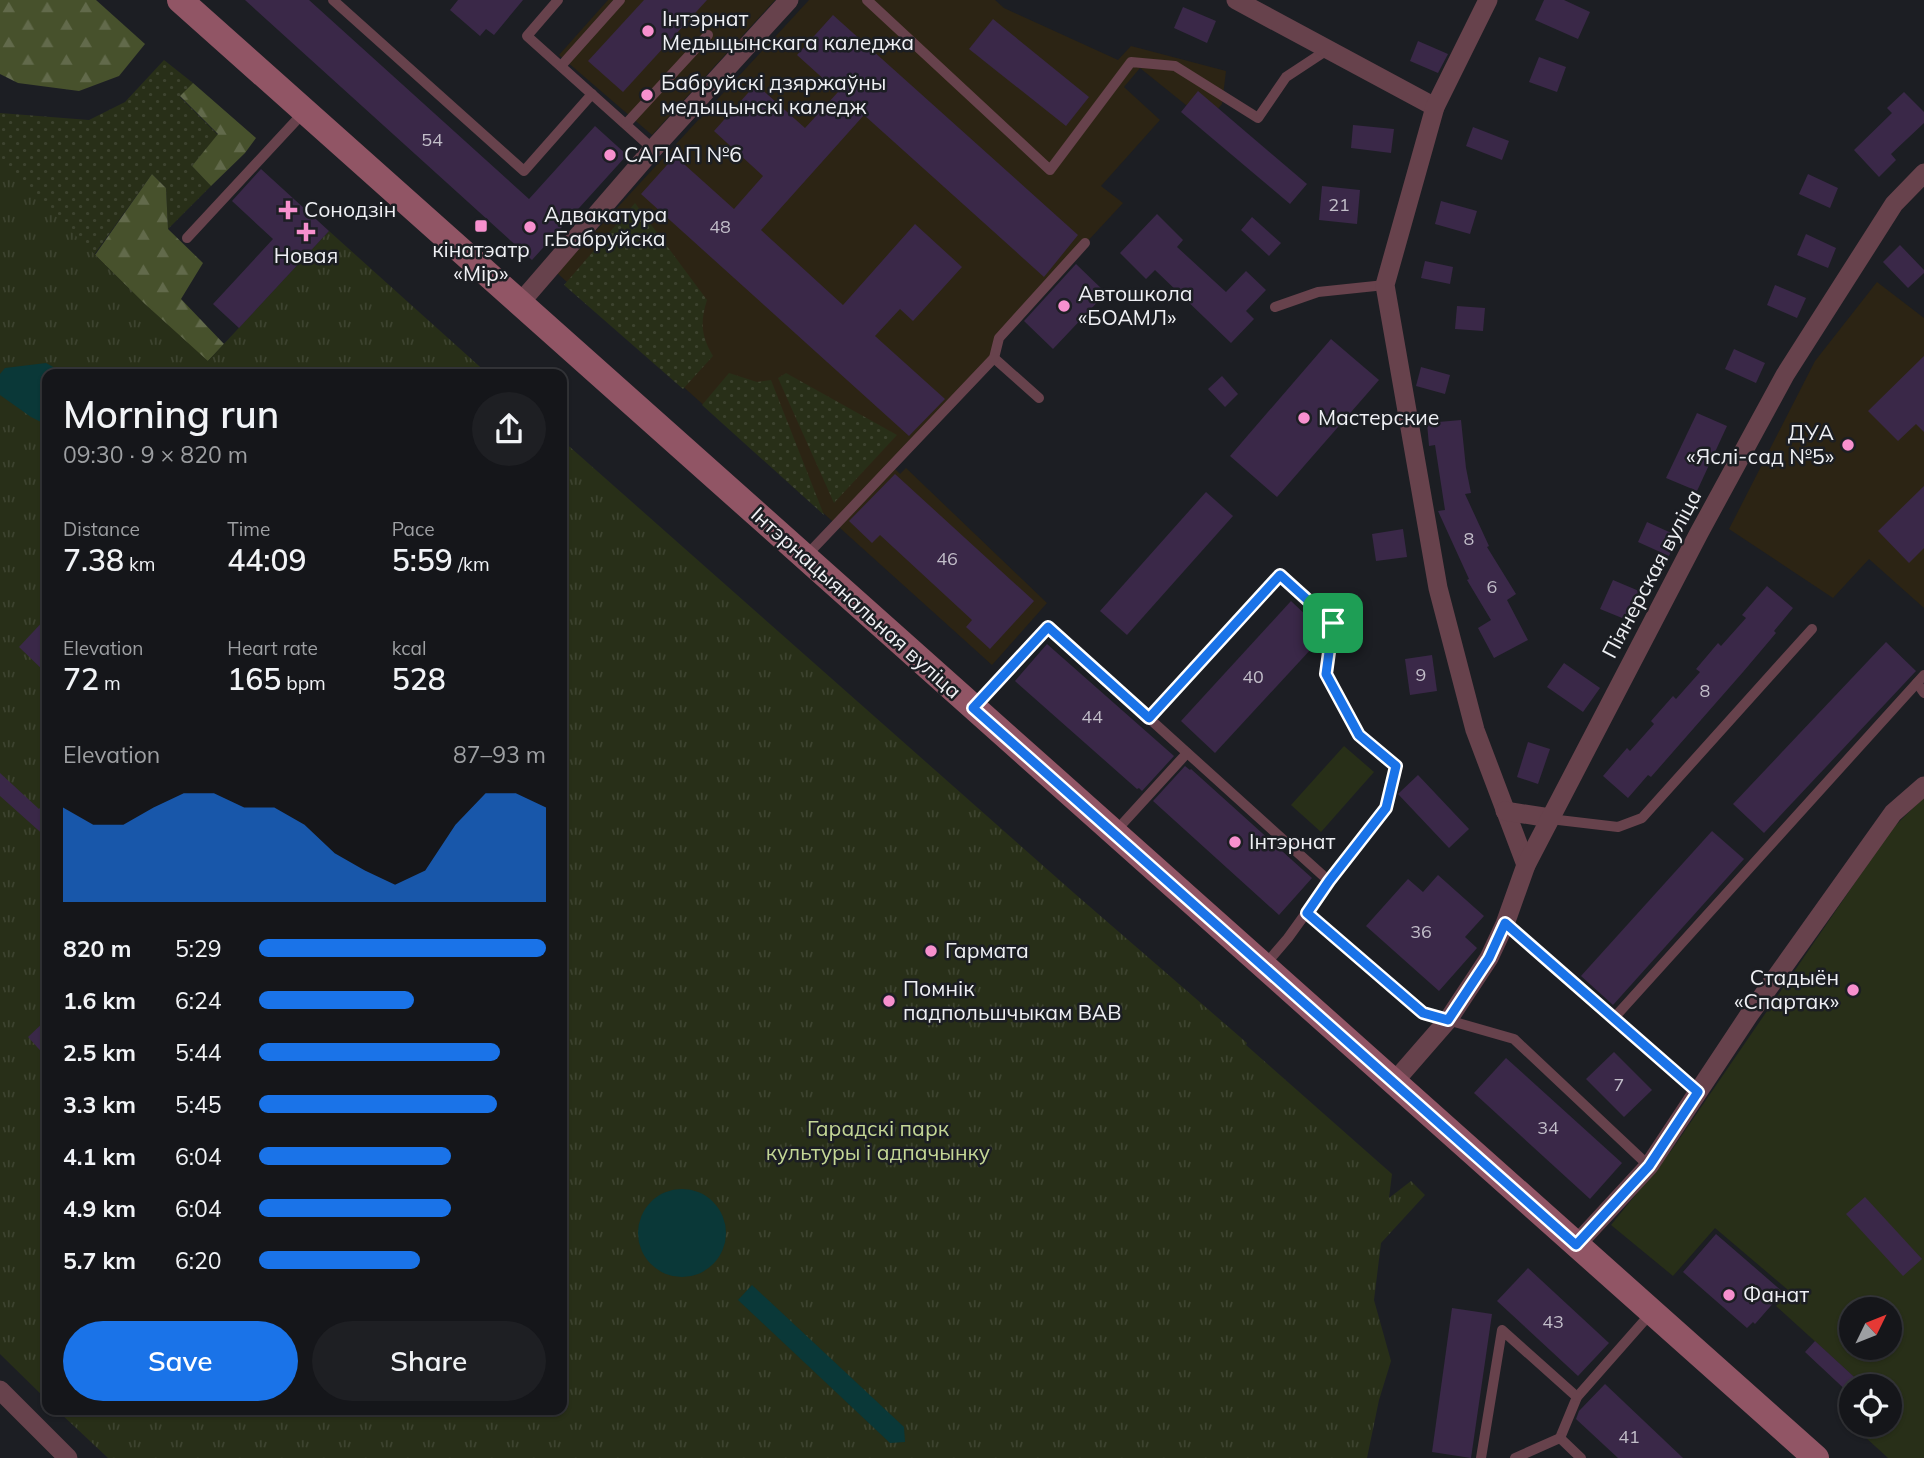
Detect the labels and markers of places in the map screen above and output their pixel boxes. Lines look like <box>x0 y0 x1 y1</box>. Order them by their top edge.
place label: Інтэрнат Медыцынскага каледжа <box>662 5 914 55</box>
marker: Інтэрнат Медыцынскага каледжа <box>640 23 656 39</box>
place label: Бабруйскі дзяржаўны медыцынскі каледж <box>661 69 886 119</box>
marker: Бабруйскі дзяржаўны медыцынскі каледж <box>639 87 655 103</box>
place label: САПАП №6 <box>624 141 742 167</box>
marker: САПАП №6 <box>602 147 618 163</box>
place label: Сонодзін <box>304 196 396 222</box>
marker: Сонодзін <box>278 200 298 220</box>
place label: Адвакатура г.Бабруйска <box>544 201 667 251</box>
marker: кінатэатр «Мір» <box>473 218 489 234</box>
marker: Адвакатура г.Бабруйска <box>522 219 538 235</box>
marker: Новая <box>298 224 314 240</box>
place label: кінатэатр «Мір» <box>432 236 530 286</box>
place label: Новая <box>274 242 338 268</box>
place label: Автошкола «БОАМЛ» <box>1078 280 1193 330</box>
marker: Автошкола «БОАМЛ» <box>1056 298 1072 314</box>
place label: Мастерские <box>1318 404 1439 430</box>
marker: Мастерские <box>1296 410 1312 426</box>
place label: ДУА «Яслі-сад №5» <box>1686 419 1835 469</box>
marker: ДУА «Яслі-сад №5» <box>1840 437 1856 453</box>
pin <box>1303 593 1363 653</box>
place label: Інтэрнат <box>1249 828 1336 854</box>
marker: Інтэрнат <box>1227 834 1243 850</box>
place label: Гармата <box>945 937 1029 963</box>
marker: Гармата <box>923 943 939 959</box>
place label: Стадыён «Спартак» <box>1734 964 1839 1014</box>
place label: Помнік падпольшчыкам ВАВ <box>903 975 1122 1025</box>
marker: Стадыён «Спартак» <box>1845 982 1861 998</box>
marker: Помнік падпольшчыкам ВАВ <box>881 993 897 1009</box>
place label: Фанат <box>1743 1281 1809 1307</box>
marker: Фанат <box>1721 1287 1737 1303</box>

